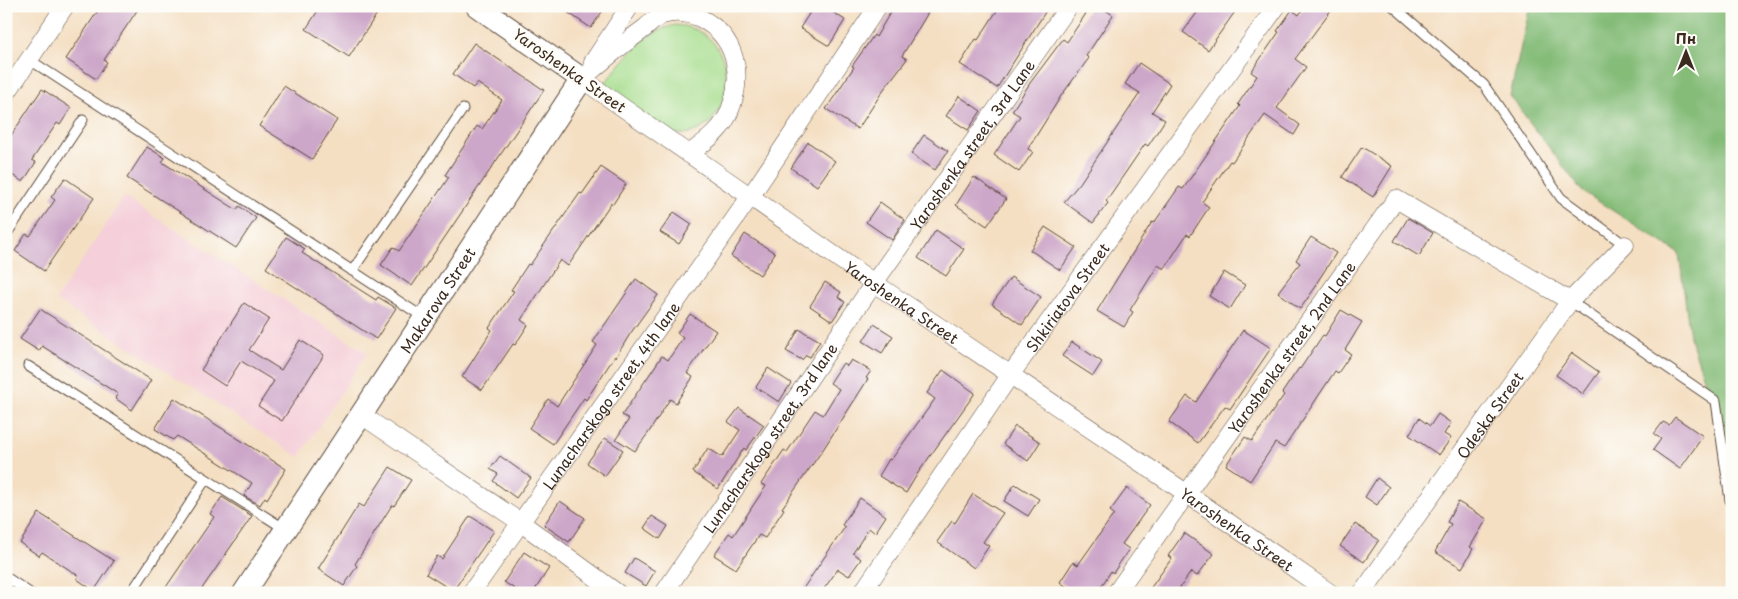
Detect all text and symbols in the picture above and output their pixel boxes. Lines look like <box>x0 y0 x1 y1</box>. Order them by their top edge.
street label: Yaroshenka Street <box>509 22 631 118</box>
north arrow <box>1660 28 1710 78</box>
text: Пн <box>1676 28 1696 49</box>
street label: Yaroshenka street, 3rd Lane <box>904 55 1040 234</box>
street label: Shkiriatova Street <box>1019 237 1114 356</box>
street label: Makarova Street <box>394 242 480 357</box>
street label: Yaroshenka Street <box>840 255 964 349</box>
street label: Yaroshenka street, 2nd Lane <box>1222 256 1360 438</box>
street label: Lunacharskogo street, 4th lane <box>536 297 685 494</box>
street label: Lunacharskogo street, 3rd lane <box>697 338 842 537</box>
street label: Odeska Street <box>1450 366 1528 463</box>
street label: Yaroshenka Street <box>1176 481 1299 576</box>

